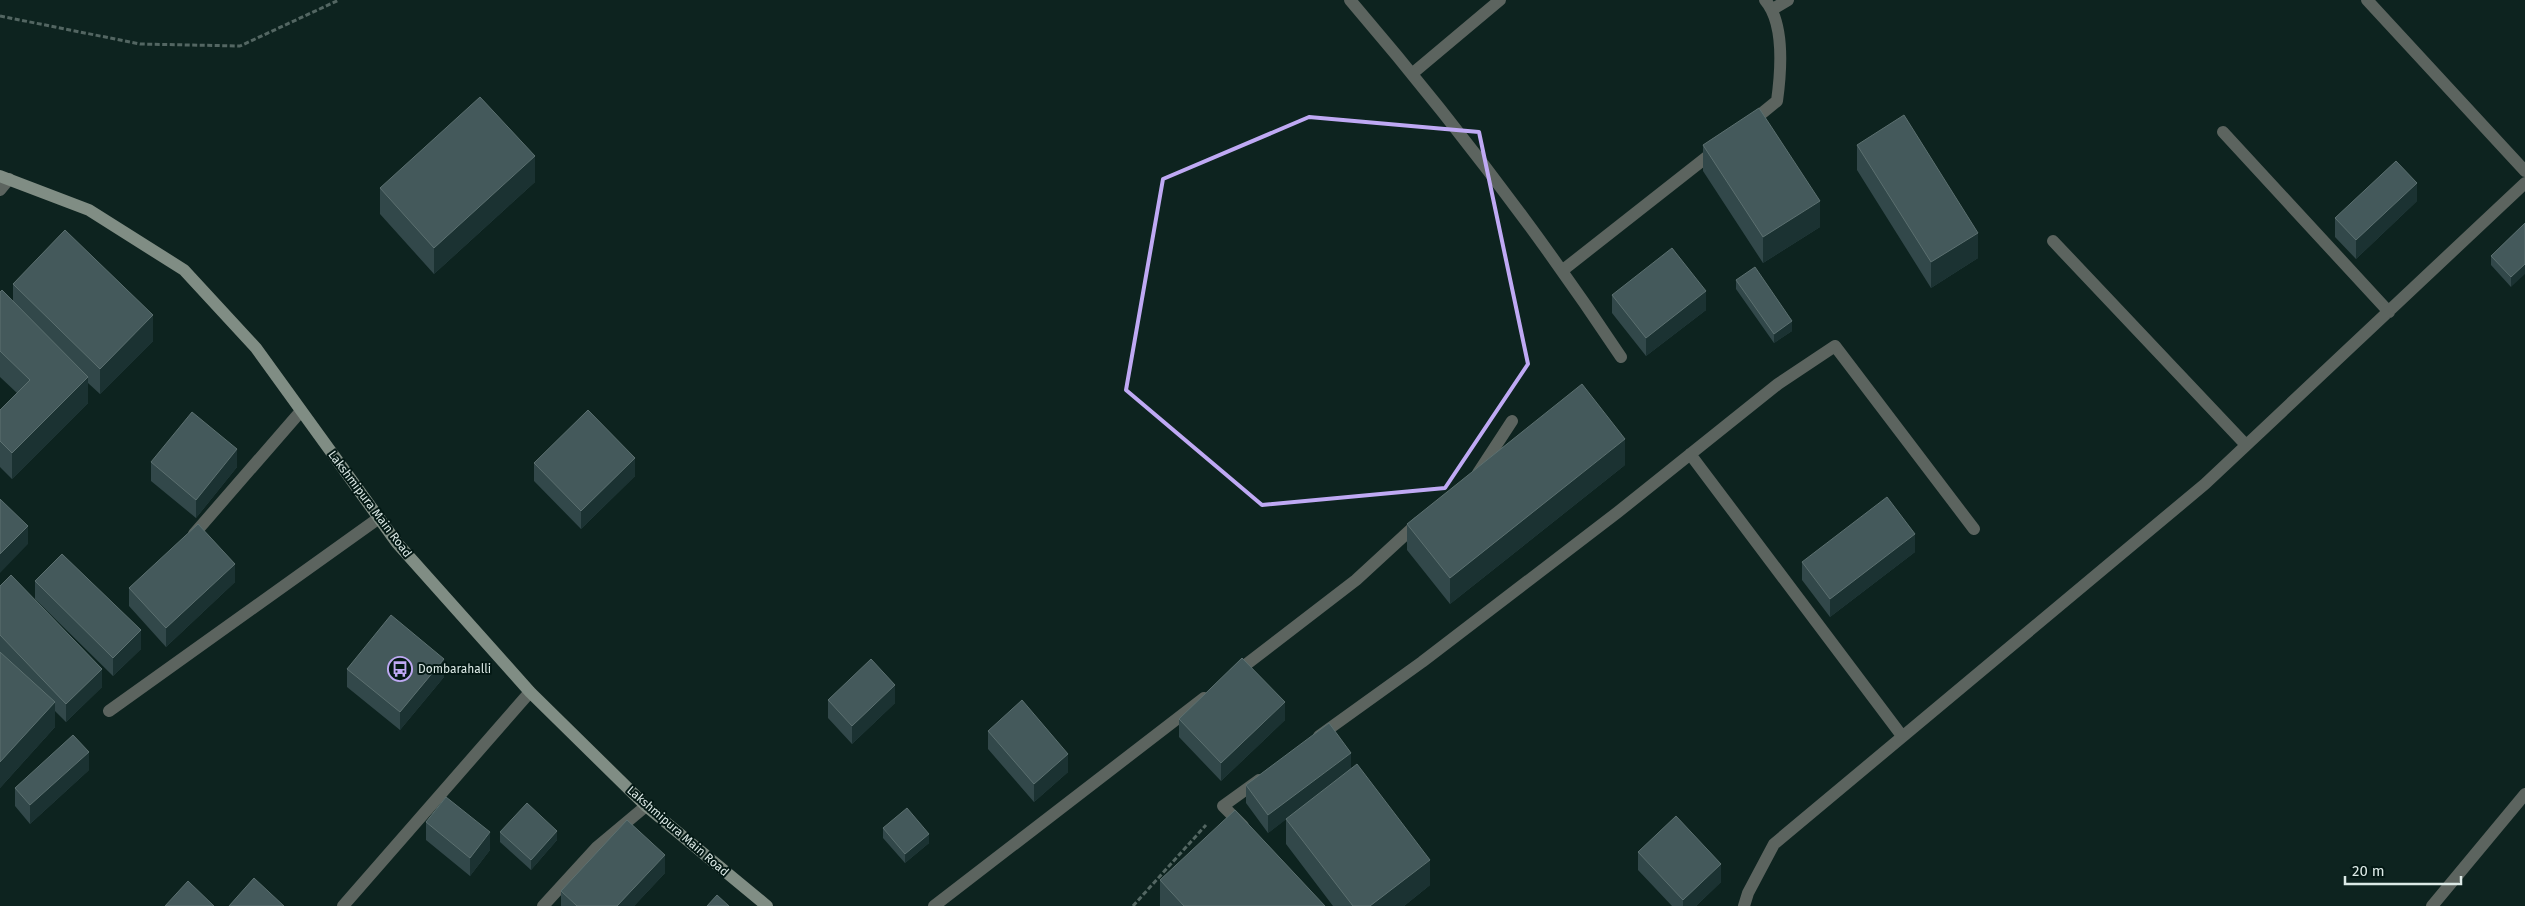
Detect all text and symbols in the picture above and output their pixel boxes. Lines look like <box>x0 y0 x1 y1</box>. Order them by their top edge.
street label: Lakshmipura Main Road <box>325 448 415 560</box>
bus stop icon: Dombarahalli <box>387 656 413 682</box>
place label: Dombarahalli <box>418 662 491 676</box>
street label: Lakshmipura Main Road <box>624 783 732 879</box>
scale bar <box>2345 854 2461 886</box>
text: 20 m <box>2352 862 2385 880</box>

